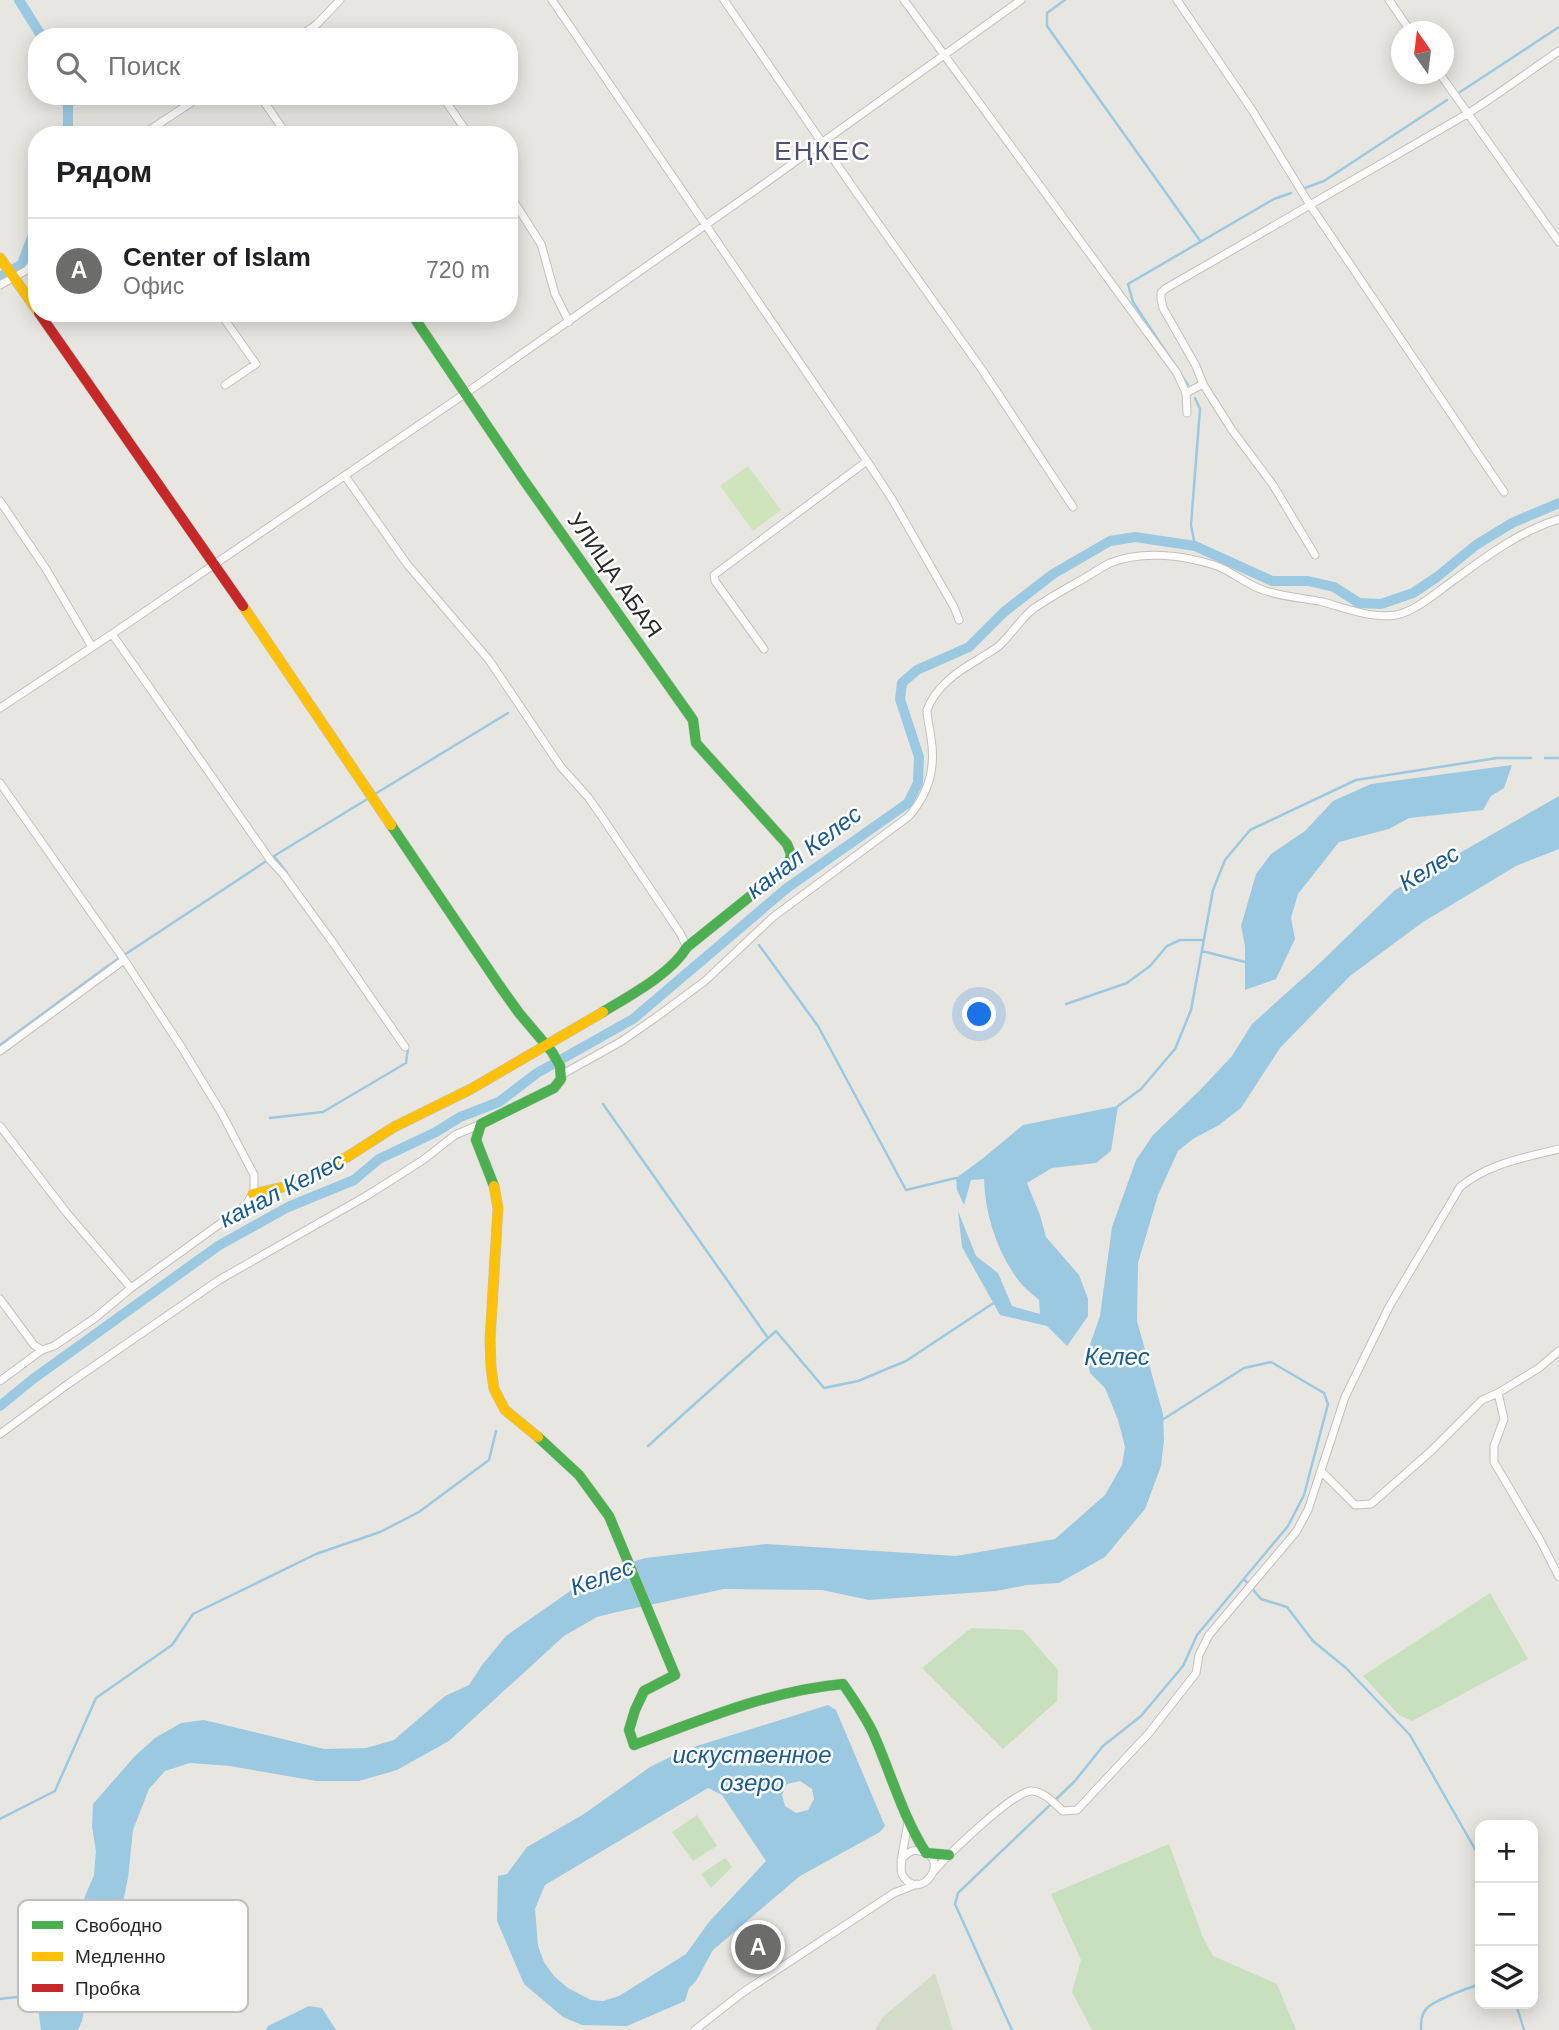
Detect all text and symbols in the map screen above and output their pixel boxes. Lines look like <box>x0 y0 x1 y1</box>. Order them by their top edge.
north arrow <box>1391 21 1454 84</box>
search box <box>28 28 518 105</box>
icon: search <box>52 48 90 86</box>
text: Поиск <box>108 51 180 81</box>
district label: ЕҢКЕС <box>774 136 872 166</box>
text: Рядом <box>56 155 152 188</box>
text: Center of Islam <box>123 242 311 272</box>
text: A <box>71 257 87 283</box>
text: 720 m <box>426 257 490 283</box>
text: Офис <box>123 273 184 299</box>
street label: УЛИЦА АБАЯ <box>562 508 668 642</box>
water label: канал Келес <box>741 800 866 903</box>
water label: Келес <box>1394 839 1464 896</box>
your location <box>962 997 996 1031</box>
water label: канал Келес <box>215 1147 349 1233</box>
water label: Келес <box>1084 1343 1150 1370</box>
water label: Келес <box>567 1553 637 1600</box>
water label: искуственное озеро <box>672 1741 832 1796</box>
map controls <box>1475 1820 1538 2009</box>
button: + <box>1475 1820 1538 1883</box>
button: − <box>1475 1883 1538 1946</box>
legend <box>18 1900 248 2012</box>
text: Свободно <box>75 1915 162 1936</box>
pin: A <box>735 1921 781 1973</box>
text: Медленно <box>75 1946 165 1967</box>
button: layers <box>1475 1946 1538 2009</box>
text: Пробка <box>75 1978 140 1999</box>

